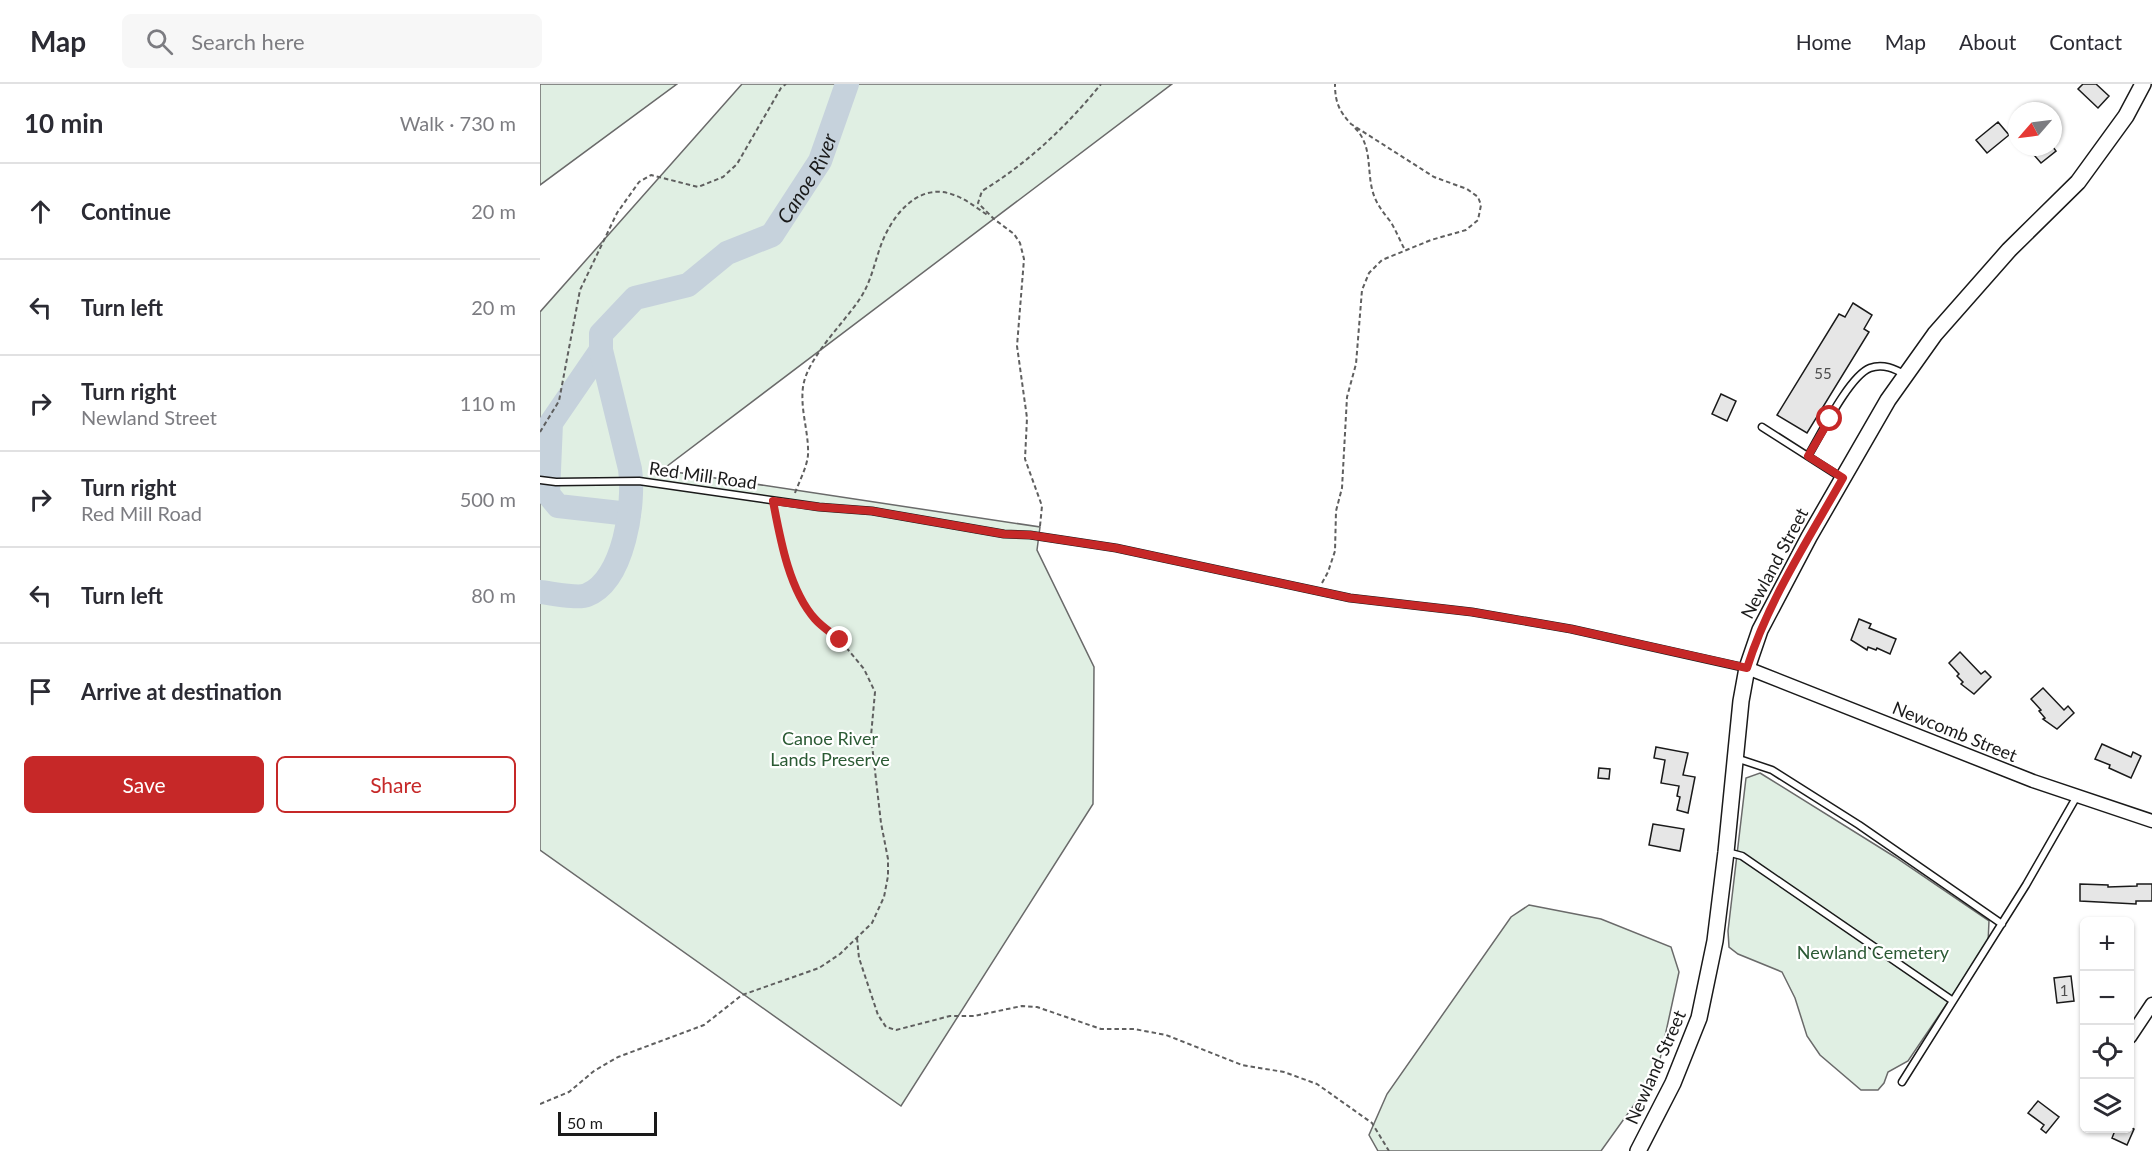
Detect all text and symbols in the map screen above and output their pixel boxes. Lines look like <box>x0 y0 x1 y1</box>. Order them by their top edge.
search box <box>122 14 542 68</box>
text: Map <box>30 24 86 58</box>
icon: search <box>143 25 176 58</box>
text: Search here <box>191 28 305 55</box>
text: Home <box>1796 29 1852 54</box>
text: Map <box>1885 29 1926 54</box>
text: About <box>1959 29 2016 54</box>
text: Contact <box>2049 29 2122 54</box>
north arrow <box>2008 102 2062 156</box>
text: 10 min <box>24 107 104 139</box>
text: Walk · 730 m <box>400 111 516 135</box>
water label: Canoe River <box>771 129 841 227</box>
icon: ahead <box>24 195 57 228</box>
text: Continue <box>81 198 171 225</box>
text: 20 m <box>471 199 516 223</box>
icon: left <box>24 291 57 324</box>
text: Turn left <box>81 294 163 321</box>
text: 20 m <box>471 295 516 319</box>
house number: 55 <box>1814 364 1832 382</box>
text: Turn right <box>81 378 176 405</box>
icon: right <box>24 387 57 420</box>
text: 110 m <box>460 391 516 415</box>
text: Newland Street <box>81 405 217 429</box>
route start <box>1816 405 1842 431</box>
street label: Red Mill Road <box>648 457 758 493</box>
text: Turn right <box>81 474 176 501</box>
icon: right <box>24 483 57 516</box>
text: 500 m <box>460 487 516 511</box>
text: Red Mill Road <box>81 501 202 525</box>
street label: Newland Street <box>1736 503 1813 622</box>
icon: left <box>24 579 57 612</box>
text: Turn left <box>81 582 163 609</box>
text: 80 m <box>471 583 516 607</box>
route end <box>826 626 852 652</box>
icon: arrive <box>24 675 57 708</box>
text: Arrive at destination <box>81 678 282 705</box>
street label: Newcomb Street <box>1889 696 2021 766</box>
park label: Canoe River Lands Preserve <box>770 727 890 770</box>
button: Save <box>24 756 264 813</box>
button: Share <box>276 756 516 813</box>
map controls <box>2080 917 2134 1133</box>
button: + <box>2080 917 2134 971</box>
park label: Newland Cemetery <box>1797 941 1950 963</box>
button: − <box>2080 971 2134 1025</box>
house number: 1 <box>2060 981 2068 999</box>
street label: Newland Street <box>1620 1006 1690 1127</box>
button: locate <box>2080 1025 2134 1079</box>
button: layers <box>2080 1079 2134 1133</box>
scale bar <box>558 1109 657 1136</box>
text: 50 m <box>567 1113 603 1132</box>

